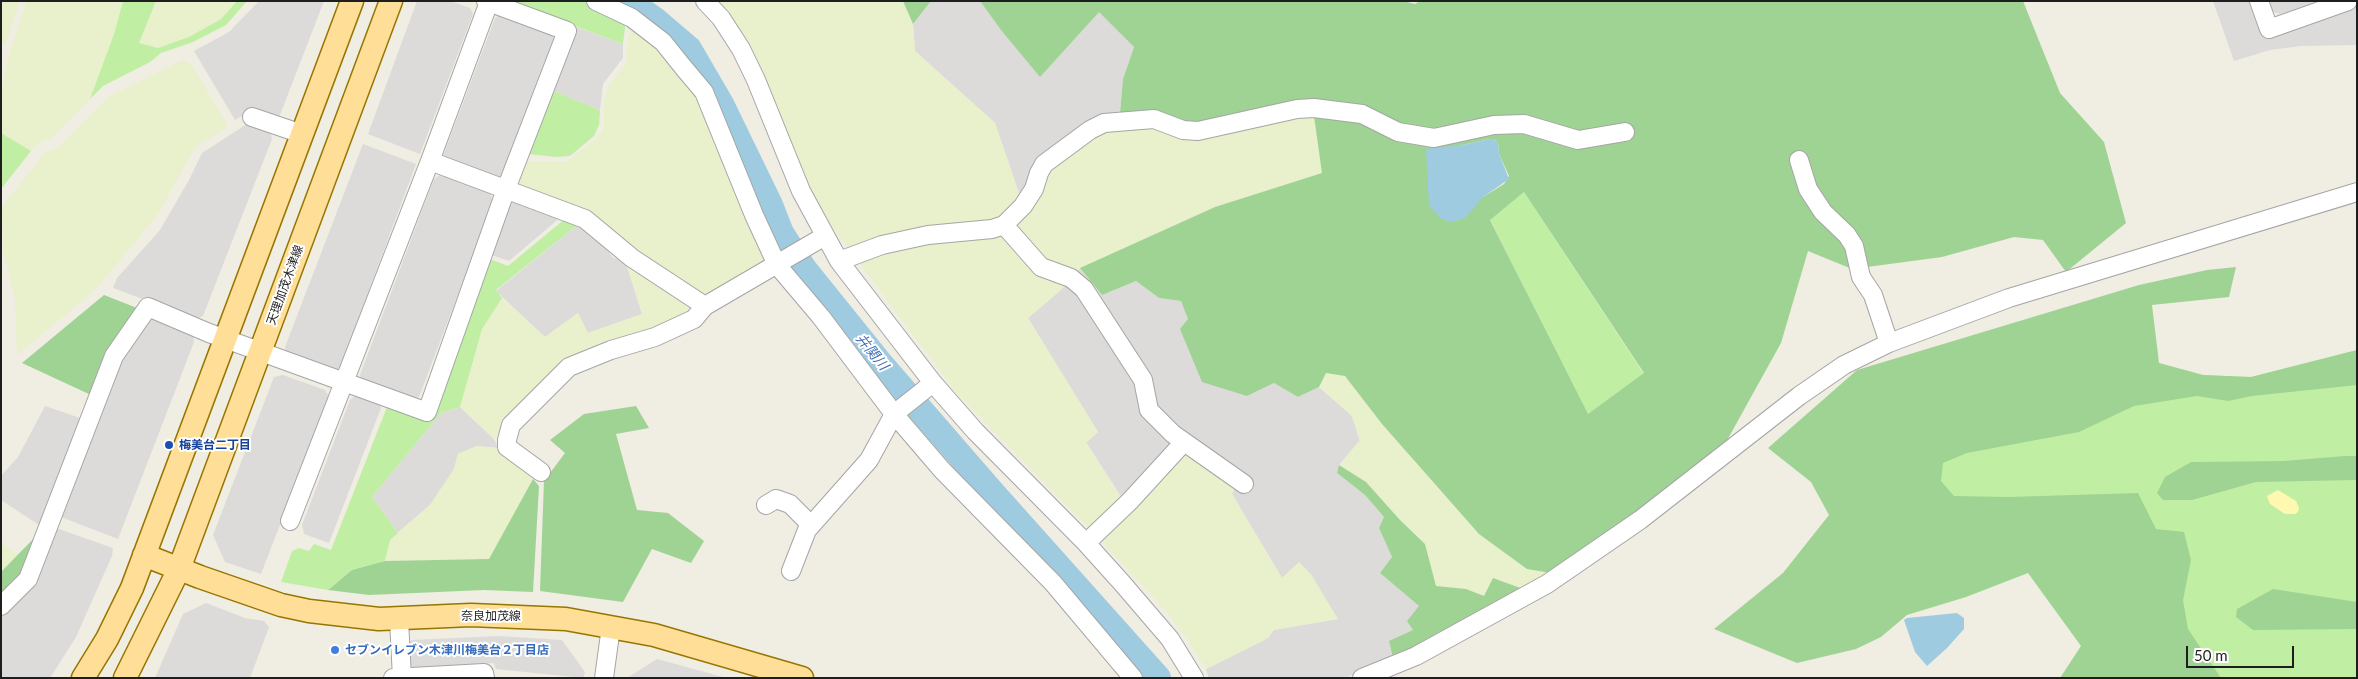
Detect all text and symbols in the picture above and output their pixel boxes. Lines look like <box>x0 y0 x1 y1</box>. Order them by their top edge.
street label: 天理加茂木津線 <box>264 243 306 327</box>
water label: 井関川 <box>852 330 892 374</box>
place label: 梅美台二丁目 <box>179 438 251 452</box>
marker: 梅美台二丁目 <box>163 439 175 451</box>
street label: 奈良加茂線 <box>461 609 521 623</box>
scale bar <box>2188 636 2296 668</box>
place label: セブンイレブン木津川梅美台２丁目店 <box>345 643 549 657</box>
marker: セブンイレブン木津川梅美台２丁目店 <box>329 644 341 656</box>
text: 50 m <box>2194 646 2228 664</box>

